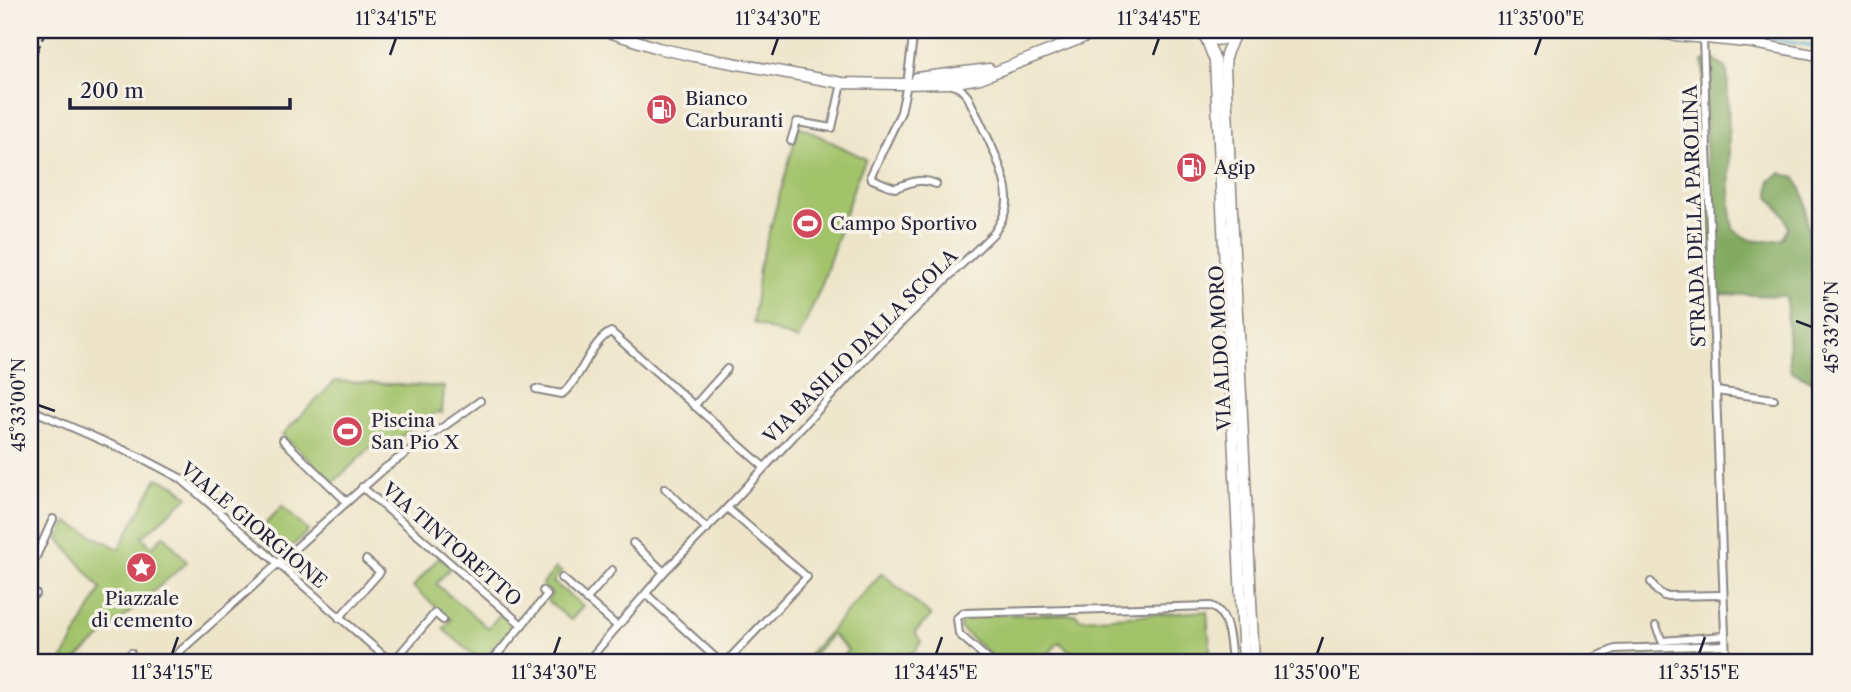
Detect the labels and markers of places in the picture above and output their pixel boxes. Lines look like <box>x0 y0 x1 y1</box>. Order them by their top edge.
place label: Bianco Carburanti <box>685 87 783 132</box>
fuel station icon: Bianco Carburanti <box>645 92 679 126</box>
fuel station icon: Agip <box>1174 150 1208 184</box>
place label: Agip <box>1213 156 1256 179</box>
sports icon: Campo Sportivo <box>790 206 824 240</box>
place label: Campo Sportivo <box>830 212 977 235</box>
place label: Piscina San Pio X <box>371 409 460 454</box>
sports icon: Piscina San Pio X <box>331 414 365 448</box>
place icon: Piazzale di cemento <box>125 550 159 584</box>
place label: Piazzale di cemento <box>91 587 193 632</box>

